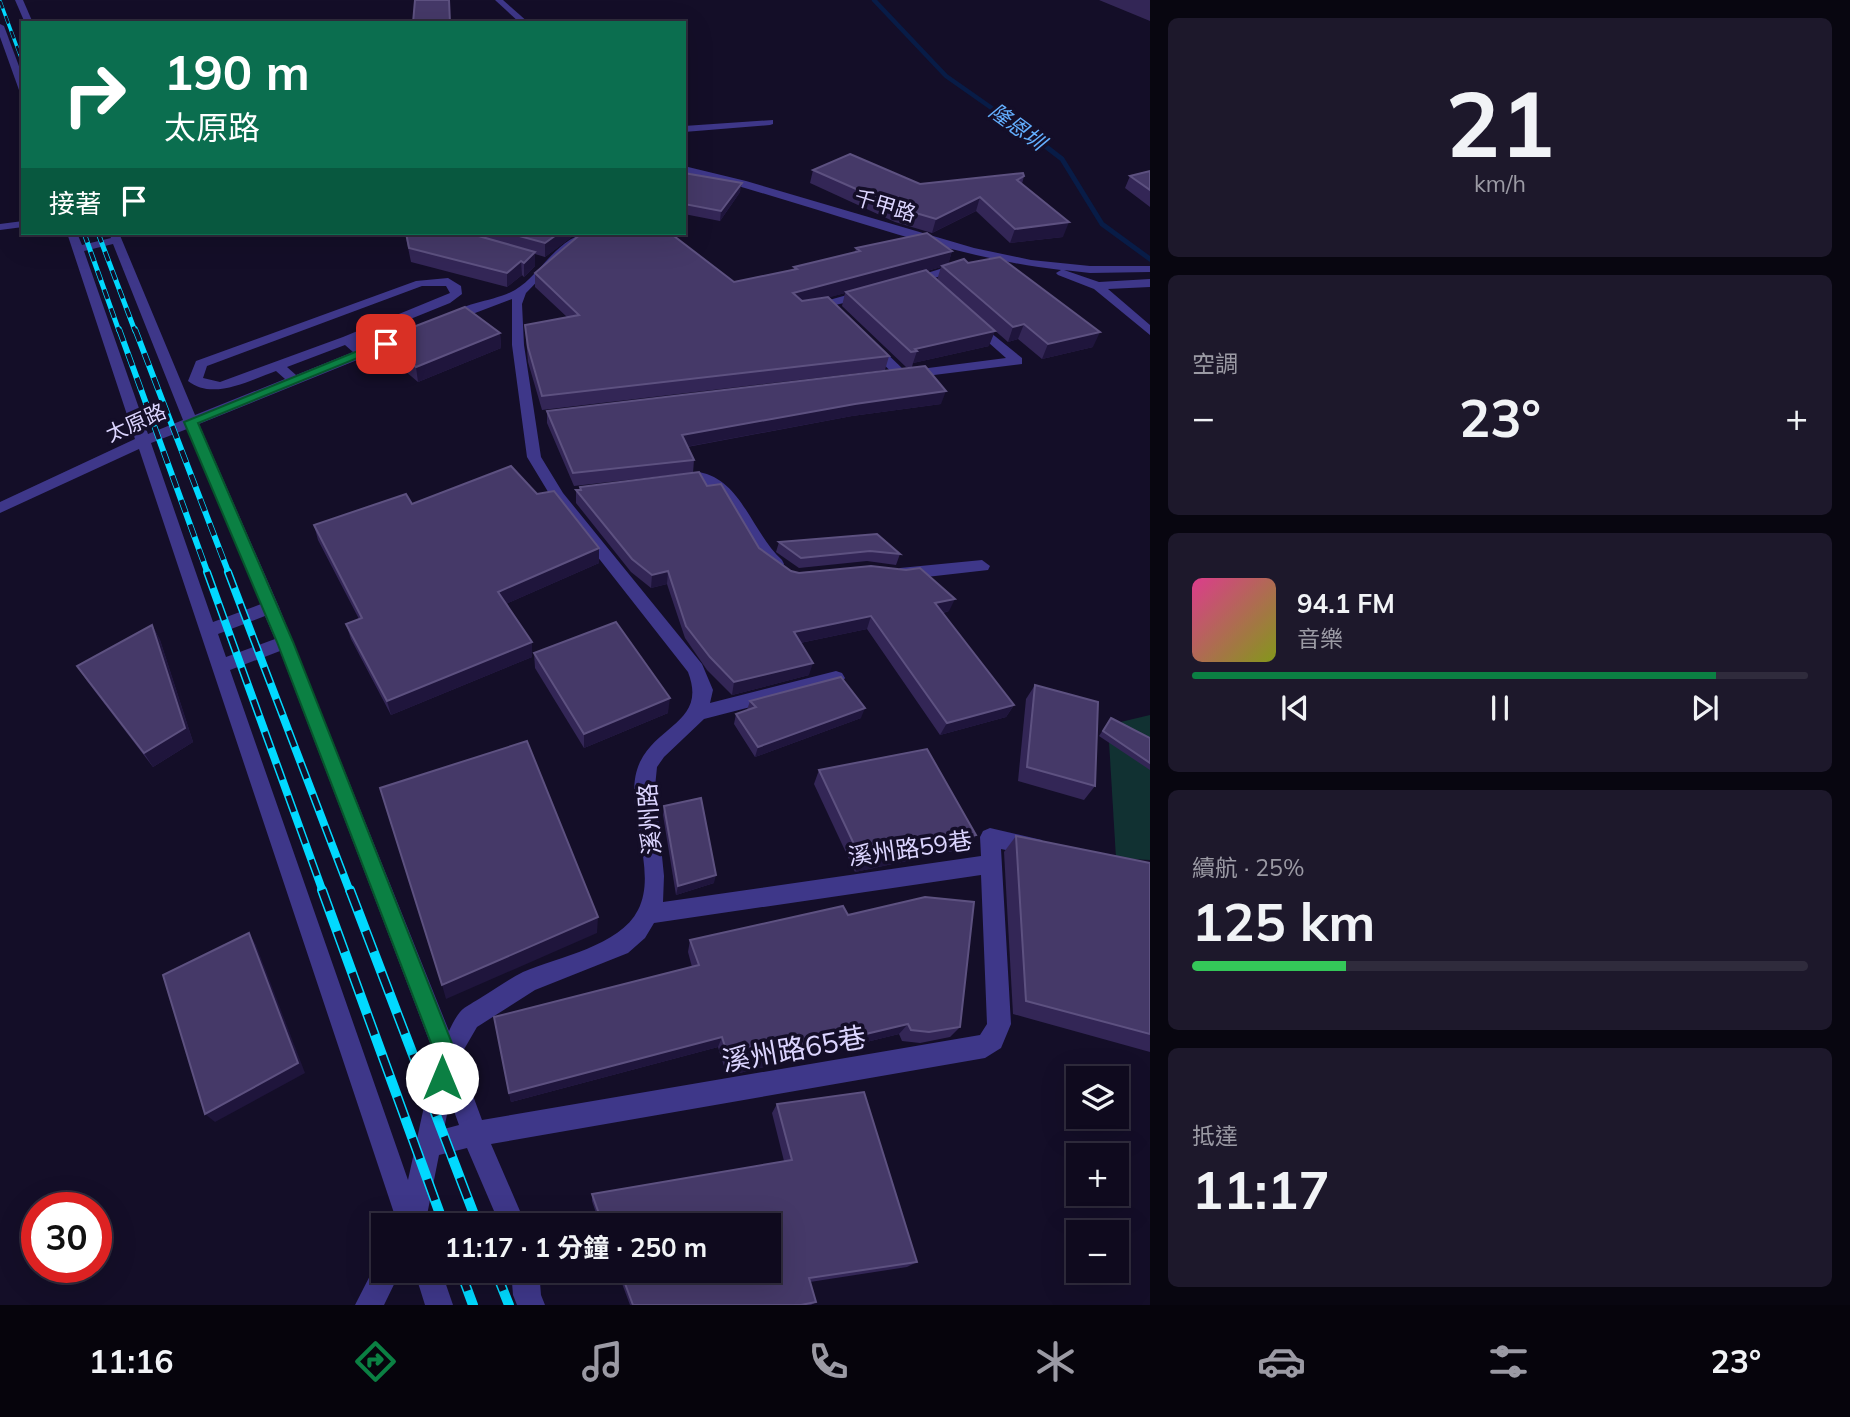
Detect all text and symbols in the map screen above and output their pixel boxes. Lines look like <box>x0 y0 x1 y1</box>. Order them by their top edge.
text: 190 m <box>164 41 310 102</box>
icon: right <box>49 49 140 140</box>
text: 21 <box>1445 66 1555 180</box>
water label: 隆恩圳 <box>984 97 1053 157</box>
text: 太原路 <box>164 107 260 147</box>
text: km/h <box>1474 169 1526 198</box>
icon: arrive <box>115 182 153 220</box>
street label: 千甲路 <box>851 183 919 227</box>
text: 接著 <box>49 187 101 220</box>
pin <box>356 314 416 374</box>
icon: arrive <box>367 325 405 363</box>
text: 空調 <box>1192 349 1238 378</box>
text: 23° <box>1459 385 1541 450</box>
text: − <box>1192 393 1215 441</box>
text: + <box>1785 393 1808 441</box>
street label: 太原路 <box>102 397 170 447</box>
text: 94.1 FM <box>1297 587 1395 620</box>
text: 音樂 <box>1297 624 1343 653</box>
icon: previous <box>1276 689 1314 727</box>
icon: pause <box>1481 689 1519 727</box>
icon: next <box>1686 689 1724 727</box>
street label: 溪州路 <box>632 782 666 856</box>
street label: 溪州路59巷 <box>846 824 974 872</box>
text: 續航 · 25% <box>1192 853 1304 882</box>
text: 125 km <box>1192 889 1375 954</box>
street label: 溪州路65巷 <box>719 1019 869 1078</box>
position arrow <box>405 1041 479 1115</box>
map controls <box>1066 1066 1129 1283</box>
button: layers <box>1066 1066 1129 1129</box>
text: 抵達 <box>1192 1121 1238 1150</box>
button: + <box>1066 1143 1129 1206</box>
text: 11:17 <box>1192 1157 1330 1222</box>
speed limit sign: 30 <box>21 1192 112 1283</box>
button: − <box>1066 1220 1129 1283</box>
text: 11:17 · 1 分鐘 · 250 m <box>445 1231 707 1264</box>
icon: directions <box>351 1337 400 1386</box>
icon: music <box>578 1337 627 1386</box>
icon: phone <box>804 1337 853 1386</box>
icon: climate <box>1031 1337 1080 1386</box>
icon: car <box>1257 1337 1306 1386</box>
icon: filters <box>1484 1337 1533 1386</box>
text: 11:16 <box>89 1341 174 1381</box>
text: 23° <box>1711 1341 1761 1381</box>

